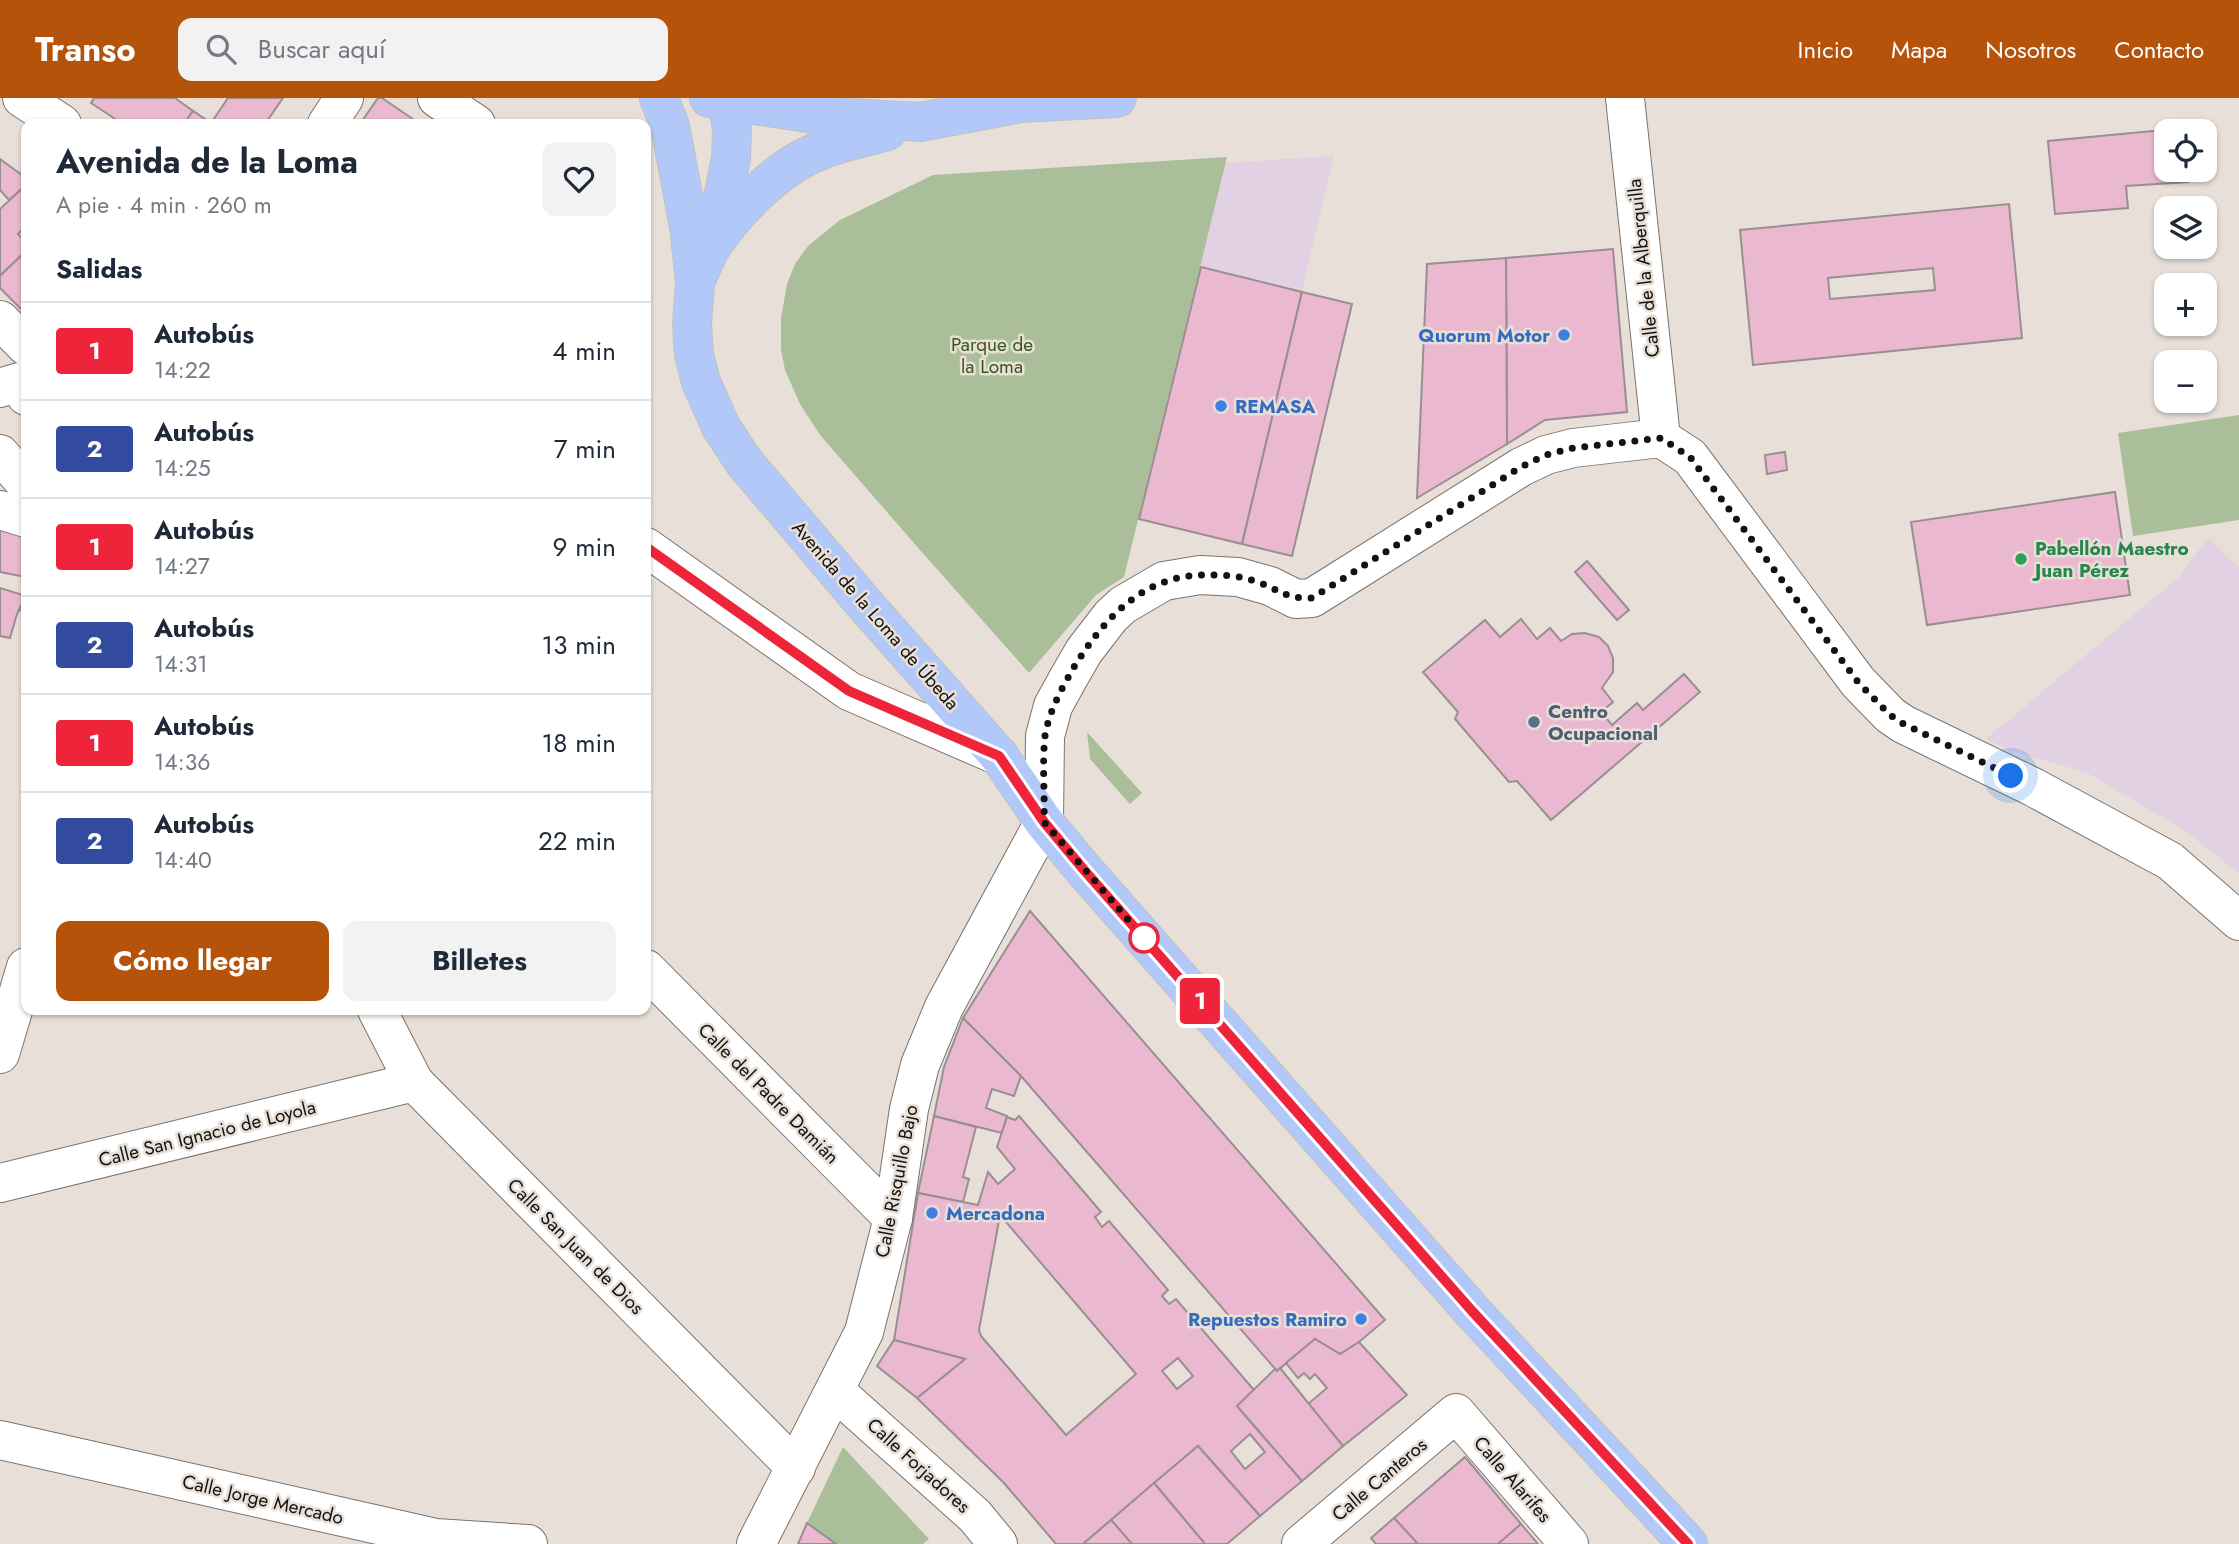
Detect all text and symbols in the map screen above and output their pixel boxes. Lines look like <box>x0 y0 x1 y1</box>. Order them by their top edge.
search box <box>178 18 668 81</box>
text: Transo <box>35 26 136 73</box>
icon: search <box>202 30 240 68</box>
text: Buscar aquí <box>258 30 386 68</box>
text: Inicio <box>1798 32 1853 67</box>
text: Mapa <box>1891 32 1947 67</box>
text: Nosotros <box>1985 32 2076 67</box>
text: Contacto <box>2114 32 2204 67</box>
map controls <box>2154 119 2217 413</box>
button: locate <box>2154 119 2217 182</box>
text: Avenida de la Loma <box>56 138 358 185</box>
button: heart <box>542 142 616 216</box>
street label: Calle de la Alberquilla <box>1621 177 1666 359</box>
text: A pie · 4 min · 260 m <box>56 188 272 222</box>
button: layers <box>2154 196 2217 259</box>
text: Salidas <box>56 250 142 288</box>
button: + <box>2154 273 2217 336</box>
text: Autobús <box>154 315 254 353</box>
place label: Quorum Motor <box>1418 322 1550 349</box>
marker: Quorum Motor <box>1556 327 1572 343</box>
park label: Parque de la Loma <box>951 331 1033 380</box>
text: 4 min <box>552 332 616 370</box>
text: 1 <box>88 333 101 368</box>
button: − <box>2154 350 2217 413</box>
text: 14:22 <box>154 353 211 387</box>
place label: REMASA <box>1235 393 1316 420</box>
marker: REMASA <box>1213 398 1229 414</box>
text: Autobús <box>154 413 254 451</box>
text: 7 min <box>554 430 616 468</box>
text: 2 <box>87 431 102 466</box>
text: 14:25 <box>154 451 211 485</box>
text: Autobús <box>154 511 254 549</box>
street label: Avenida de la Loma de Úbeda <box>786 515 966 716</box>
text: 9 min <box>553 528 616 566</box>
text: 1 <box>88 529 101 564</box>
place label: Pabellón Maestro Juan Pérez <box>2031 535 2189 584</box>
text: 14:27 <box>154 549 210 583</box>
marker: Pabellón Maestro Juan Pérez <box>2013 551 2029 567</box>
text: Autobús <box>154 609 254 647</box>
text: 13 min <box>542 626 616 664</box>
text: 2 <box>87 627 102 662</box>
text: 14:31 <box>154 647 208 681</box>
place label: Centro Ocupacional <box>1548 698 1658 747</box>
text: Autobús <box>154 707 254 745</box>
marker: Centro Ocupacional <box>1526 714 1542 730</box>
text: 18 min <box>542 724 616 762</box>
text: 1 <box>88 725 101 760</box>
text: 14:36 <box>154 745 210 779</box>
your location <box>1993 758 2028 793</box>
text: Autobús <box>154 805 254 843</box>
text: 22 min <box>538 822 616 860</box>
text: 2 <box>87 823 102 858</box>
text: 14:40 <box>154 843 212 877</box>
button: Cómo llegar <box>56 921 329 1001</box>
button: Billetes <box>343 921 616 1001</box>
unlabelled marker <box>1129 923 1159 953</box>
line badge: 1 <box>1177 978 1223 1024</box>
text: 1 <box>1194 983 1206 1018</box>
street label: Calle del Padre Damián <box>692 1017 845 1170</box>
street label: Calle San Ignacio de Loyola <box>96 1093 319 1174</box>
street label: Calle Risquillo Bajo <box>868 1102 925 1260</box>
street label: Calle San Juan de Dios <box>501 1172 650 1321</box>
place label: Mercadona <box>946 1200 1045 1227</box>
marker: Mercadona <box>924 1205 940 1221</box>
place label: Repuestos Ramiro <box>1188 1306 1347 1333</box>
marker: Repuestos Ramiro <box>1353 1311 1369 1327</box>
street label: Calle Forjadores <box>861 1412 977 1519</box>
street label: Calle Alarifes <box>1467 1430 1558 1529</box>
street label: Calle Canteros <box>1326 1431 1433 1527</box>
street label: Calle Jorge Mercado <box>180 1468 346 1531</box>

